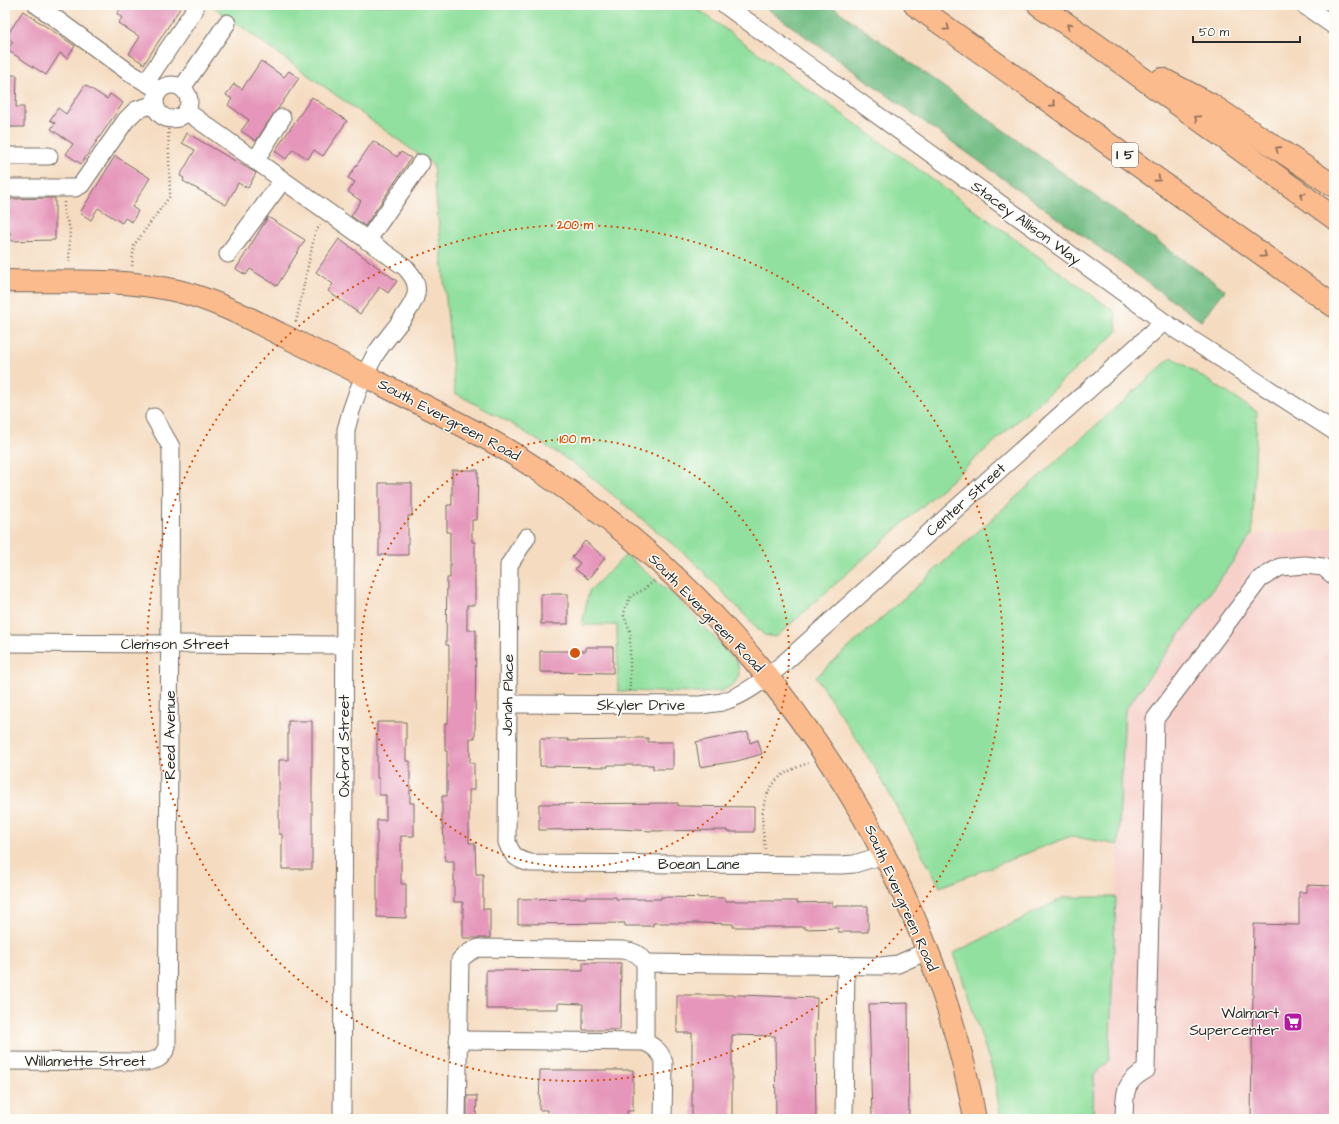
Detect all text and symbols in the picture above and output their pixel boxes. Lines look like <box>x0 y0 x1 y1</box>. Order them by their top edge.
scale bar <box>1193 18 1300 44</box>
one-way arrow <box>943 23 950 31</box>
one-way arrow <box>1066 23 1073 31</box>
text: 50 m <box>1199 24 1230 41</box>
one-way arrow <box>1048 99 1055 106</box>
one-way arrow <box>1195 116 1202 123</box>
road number: I 5 <box>1112 143 1138 167</box>
one-way arrow <box>1275 146 1282 154</box>
one-way arrow <box>1154 174 1161 182</box>
street label: Stacey Allison Way <box>966 176 1085 271</box>
one-way arrow <box>1300 193 1307 200</box>
text: 200 m <box>556 217 594 234</box>
one-way arrow <box>1259 250 1266 257</box>
street label: South Evergreen Road <box>374 374 524 467</box>
text: 100 m <box>560 431 591 448</box>
street label: Center Street <box>921 458 1011 542</box>
street label: South Evergreen Road <box>643 549 769 678</box>
street label: Clemson Street <box>121 634 229 655</box>
centre of rings <box>568 646 582 660</box>
street label: Jonah Place <box>497 654 519 736</box>
street label: Reed Avenue <box>160 690 181 780</box>
street label: Oxford Street <box>334 695 355 797</box>
street label: Skyler Drive <box>597 695 685 717</box>
street label: South Evergreen Road <box>858 821 943 975</box>
street label: Boean Lane <box>658 854 740 875</box>
place label: Walmart Supercenter <box>1189 1003 1279 1041</box>
supermarket icon: Walmart Supercenter <box>1282 1011 1304 1033</box>
street label: Willamette Street <box>24 1051 146 1072</box>

